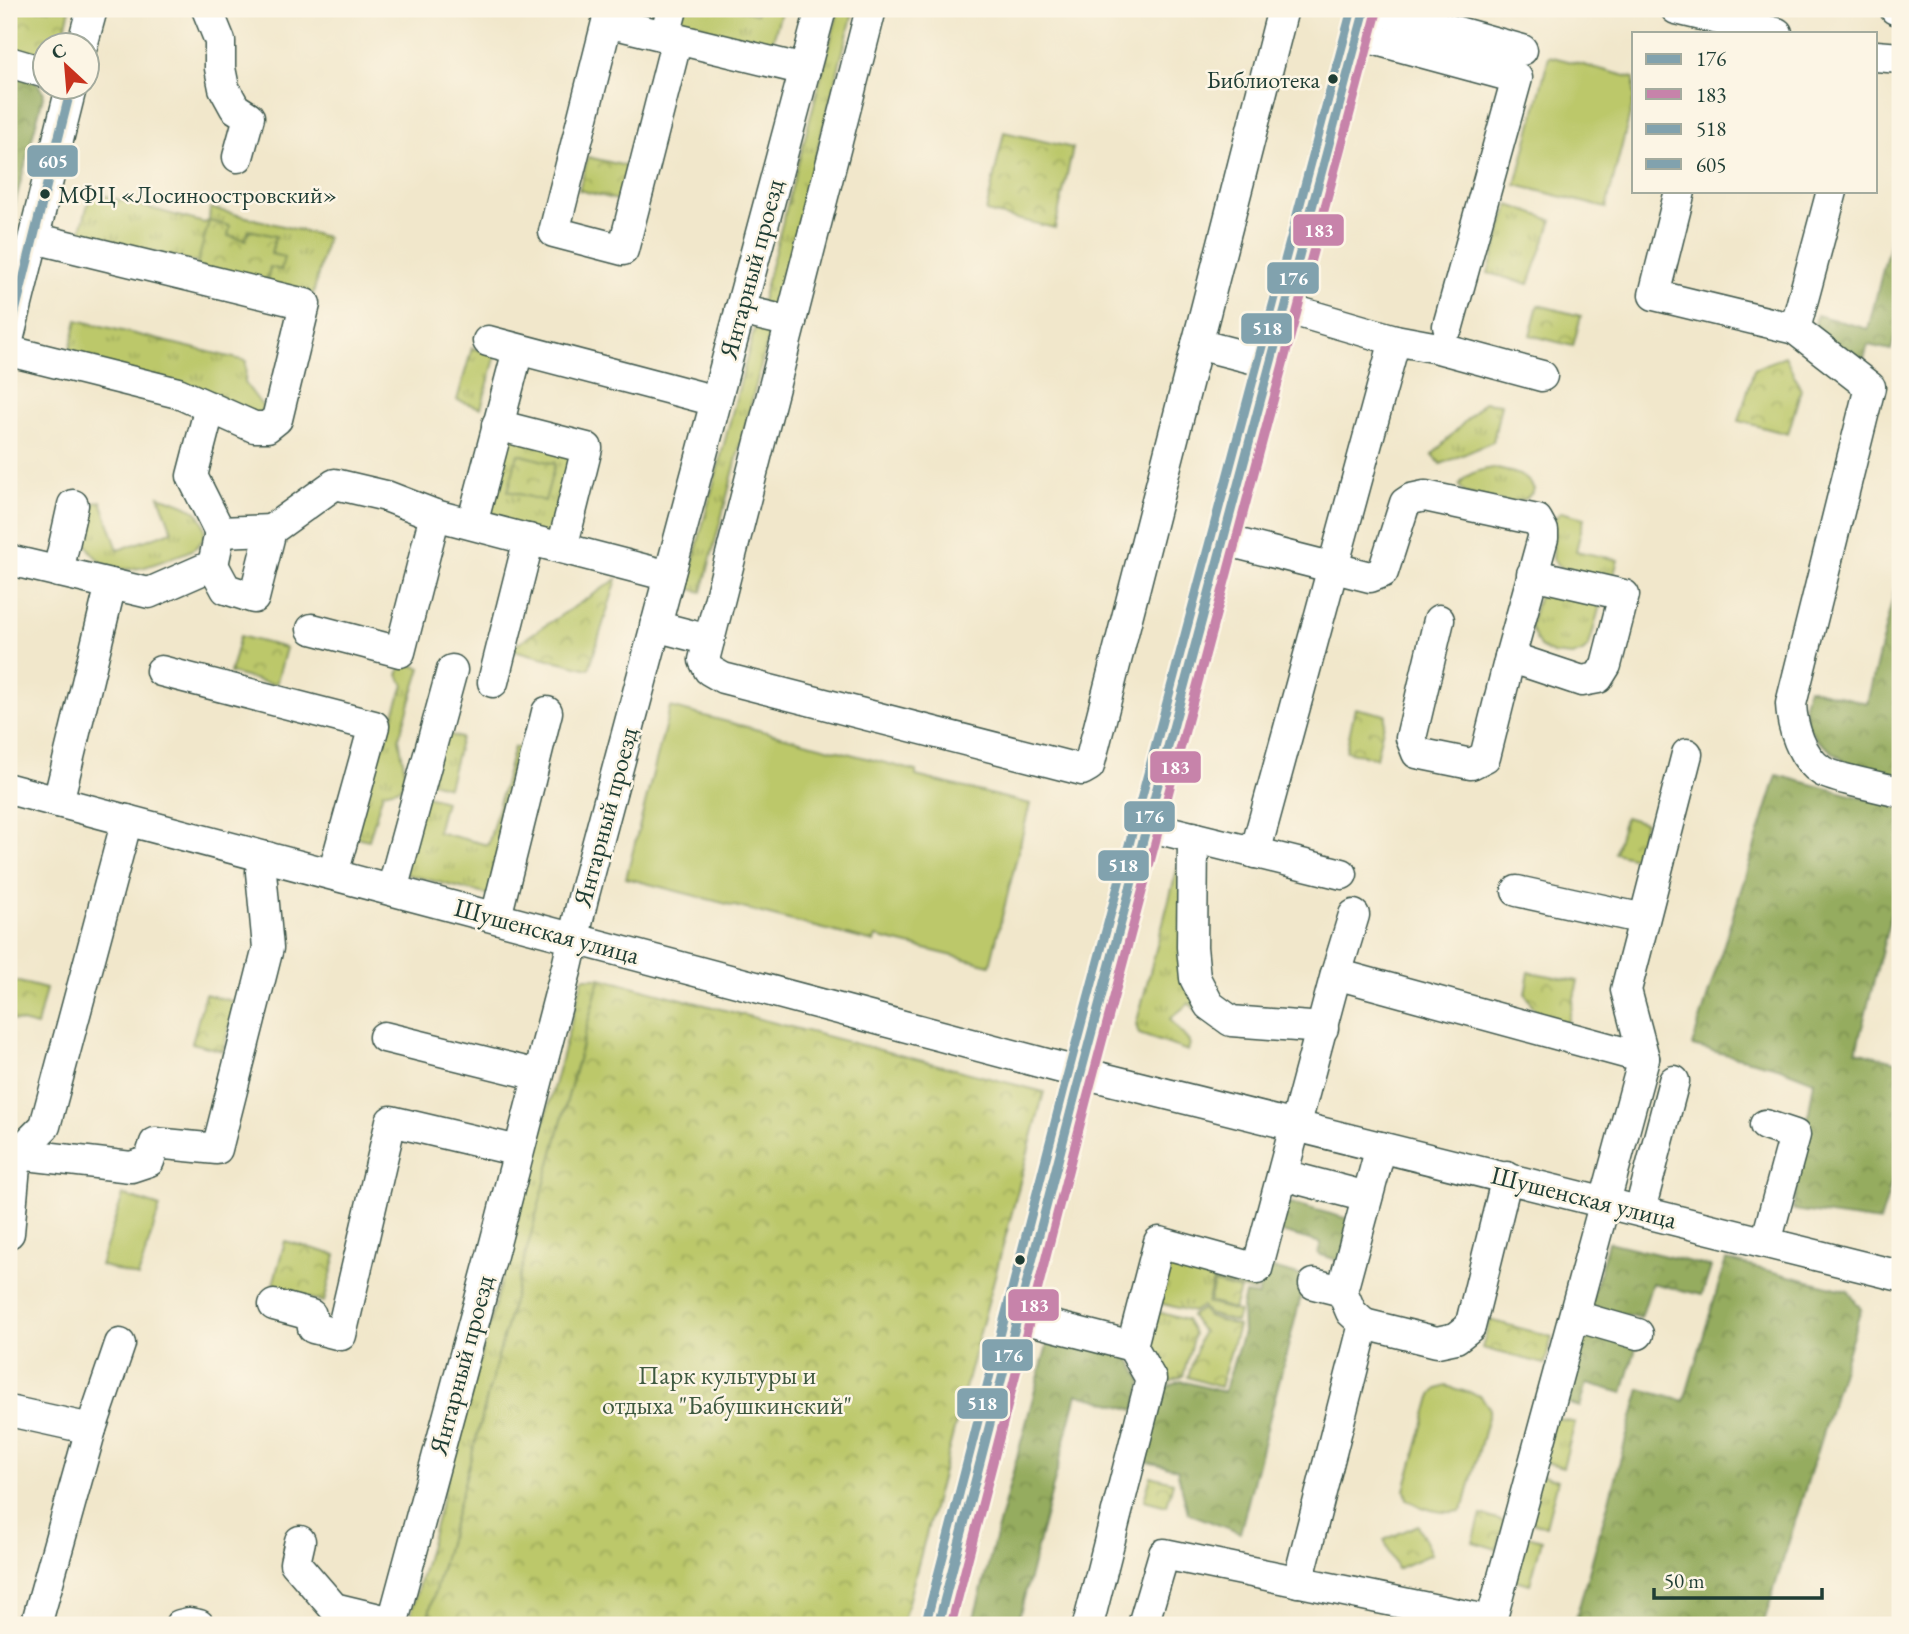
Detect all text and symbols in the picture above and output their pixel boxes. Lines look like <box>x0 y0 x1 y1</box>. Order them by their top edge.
north arrow <box>32 32 102 102</box>
legend <box>1632 32 1878 192</box>
text: С <box>47 37 70 65</box>
text: 176 <box>1696 45 1726 72</box>
place label: Библиотека <box>1207 64 1320 95</box>
marker: Библиотека <box>1326 72 1340 86</box>
text: 183 <box>1696 81 1726 108</box>
text: 518 <box>1696 115 1726 142</box>
line badge: 605 <box>26 144 79 178</box>
text: 605 <box>38 149 68 174</box>
text: 605 <box>1696 151 1726 178</box>
street label: Янтарный проезд <box>710 175 791 364</box>
place label: МФЦ «Лосиноостровский» <box>58 179 337 210</box>
marker: МФЦ «Лосиноостровский» <box>38 187 52 201</box>
line badge: 183 <box>1292 213 1345 247</box>
text: 183 <box>1304 218 1334 243</box>
line badge: 176 <box>1266 261 1320 295</box>
text: 176 <box>1278 266 1308 291</box>
line badge: 518 <box>1240 312 1293 345</box>
text: 518 <box>1252 316 1282 341</box>
street label: Янтарный проезд <box>564 723 645 912</box>
line badge: 183 <box>1149 750 1202 784</box>
text: 183 <box>1160 755 1190 780</box>
line badge: 176 <box>1123 800 1176 833</box>
text: 176 <box>1134 804 1164 829</box>
line badge: 518 <box>1097 849 1150 882</box>
text: 518 <box>1108 853 1138 878</box>
street label: Шушенская улица <box>451 890 644 972</box>
street label: Шушенская улица <box>1488 1158 1681 1237</box>
unlabelled marker <box>1013 1253 1027 1267</box>
street label: Янтарный проезд <box>420 1271 501 1460</box>
line badge: 183 <box>1007 1288 1060 1322</box>
text: 183 <box>1019 1293 1049 1318</box>
line badge: 176 <box>981 1338 1034 1372</box>
text: 176 <box>993 1343 1023 1368</box>
park label: Парк культуры и отдыха "Бабушкинский" <box>602 1358 852 1422</box>
line badge: 518 <box>956 1387 1009 1420</box>
text: 518 <box>967 1391 997 1416</box>
scale bar <box>1654 1557 1822 1601</box>
text: 50 m <box>1664 1567 1705 1594</box>

